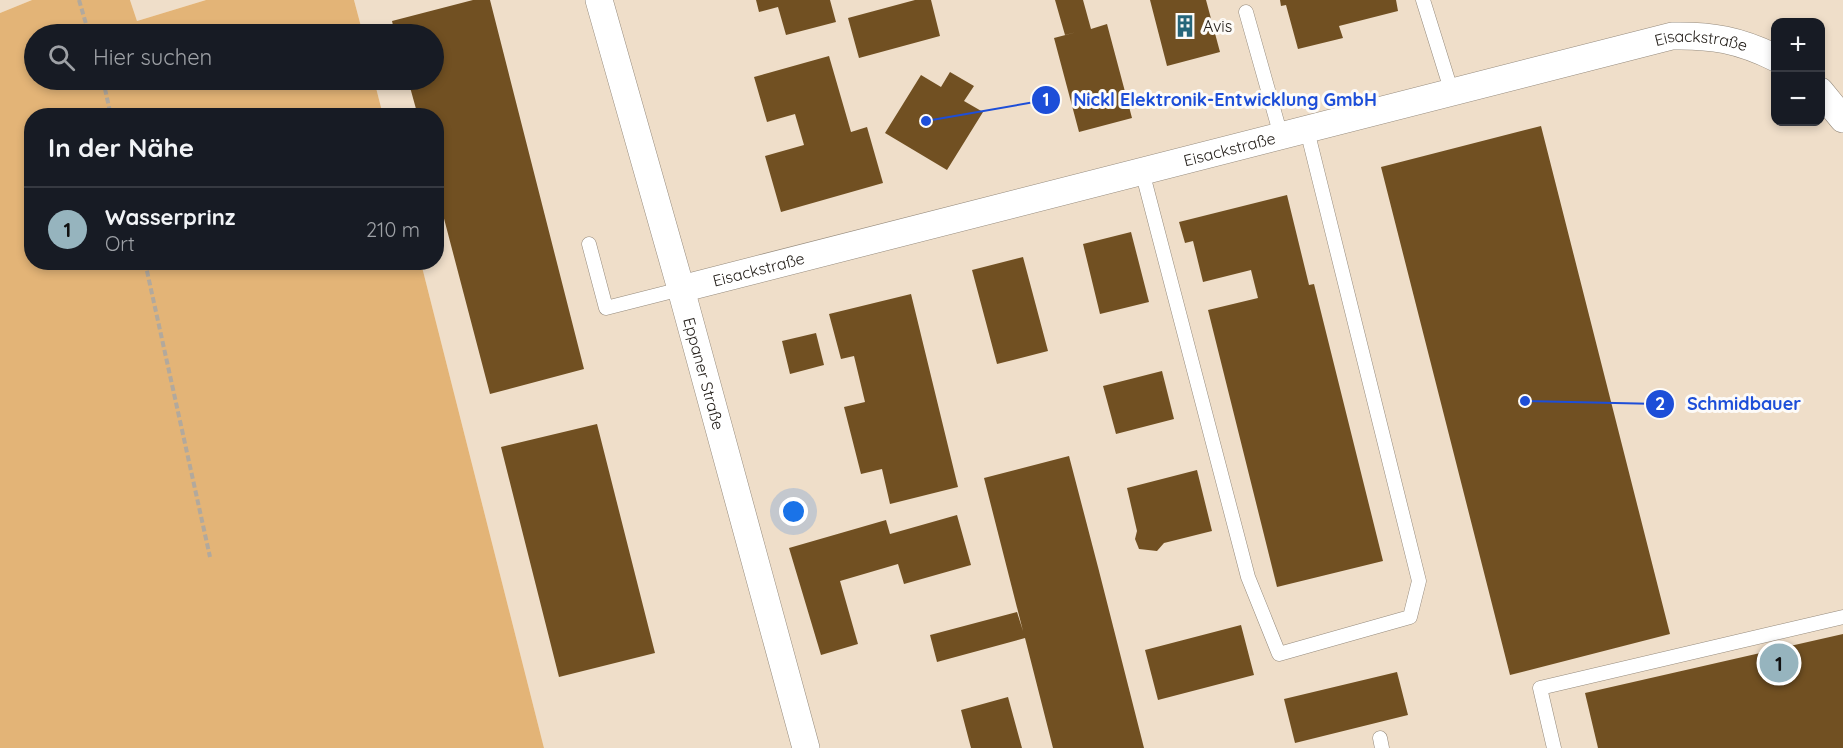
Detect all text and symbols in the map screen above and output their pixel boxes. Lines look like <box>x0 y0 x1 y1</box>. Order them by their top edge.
building icon: Avis <box>1172 13 1198 39</box>
place label: Avis <box>1203 16 1232 36</box>
map controls <box>1771 18 1825 126</box>
button: + <box>1771 18 1825 72</box>
search box <box>24 24 444 90</box>
street label: Eisackstraße <box>1652 26 1750 55</box>
icon: search <box>45 41 78 74</box>
text: Hier suchen <box>93 43 212 71</box>
button: − <box>1771 72 1825 126</box>
callout: Nickl Elektronik-Entwicklung GmbH <box>1031 82 1389 118</box>
text: 1 <box>1042 88 1050 111</box>
text: Nickl Elektronik-Entwicklung GmbH <box>1073 88 1377 111</box>
street label: Eisackstraße <box>1181 128 1277 170</box>
text: In der Nähe <box>48 131 194 164</box>
text: Wasserprinz <box>105 203 235 231</box>
text: 1 <box>64 217 71 242</box>
text: 210 m <box>366 217 420 242</box>
text: Ort <box>105 231 135 256</box>
street label: Eisackstraße <box>710 248 807 291</box>
street label: Eppaner Straße <box>679 315 729 432</box>
callout: Schmidbauer <box>1645 386 1813 422</box>
text: 2 <box>1655 392 1665 415</box>
text: Schmidbauer <box>1687 392 1801 415</box>
your location <box>779 497 808 526</box>
pin: 1 <box>1760 640 1798 686</box>

